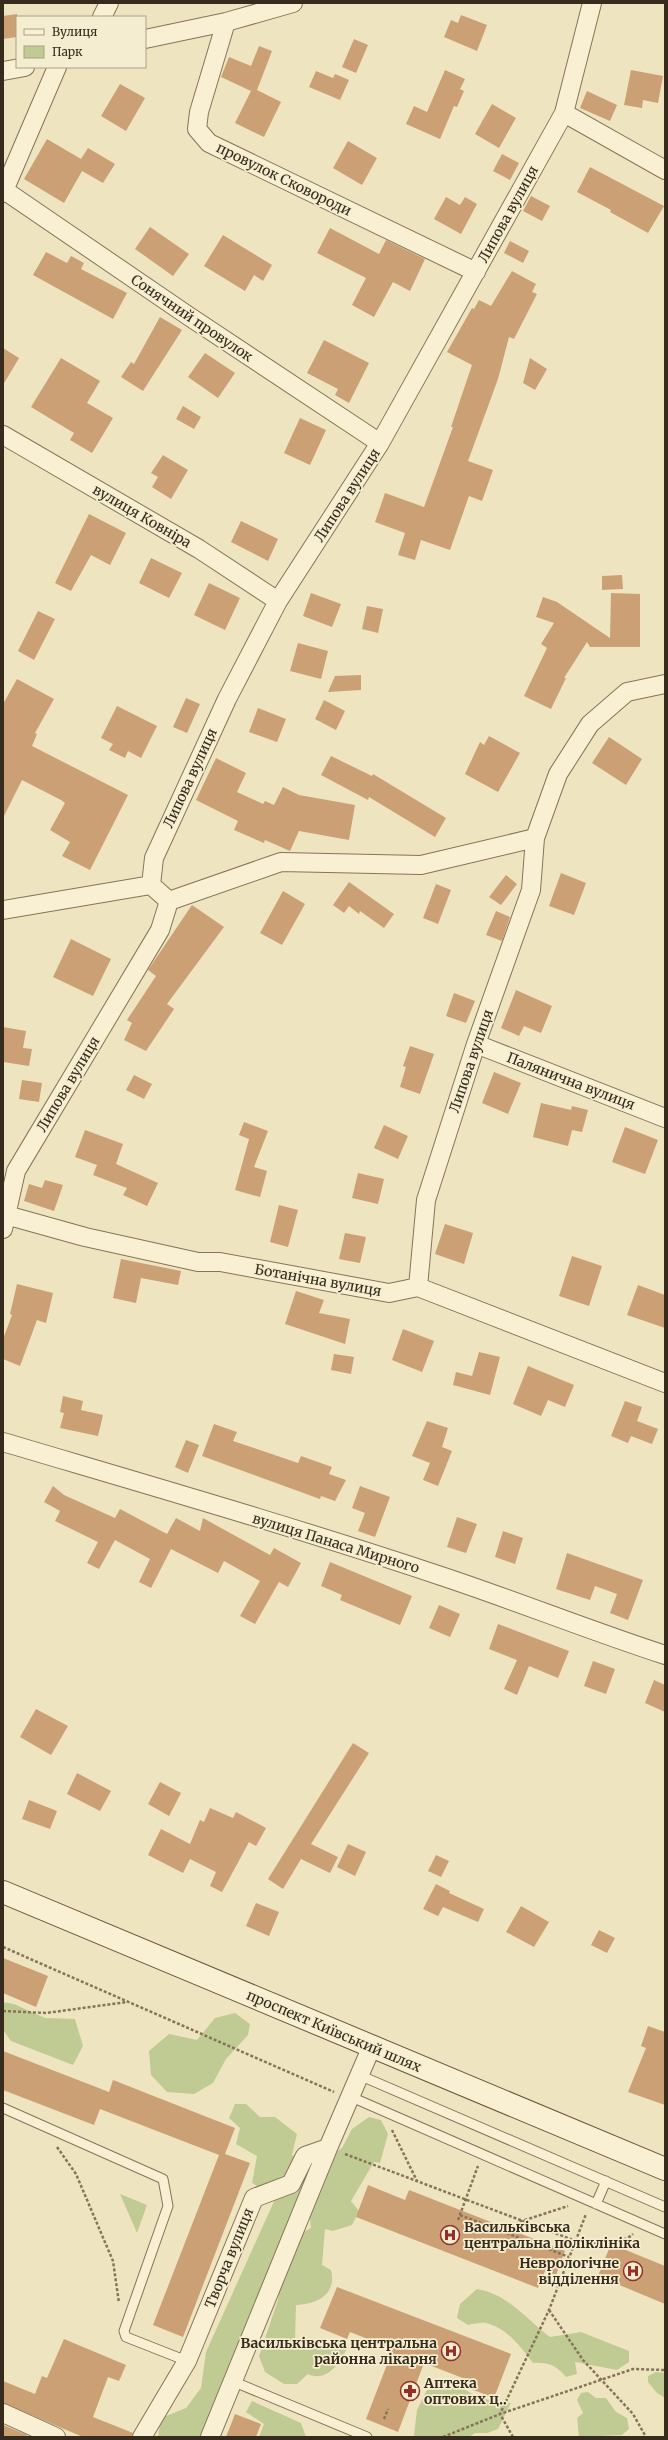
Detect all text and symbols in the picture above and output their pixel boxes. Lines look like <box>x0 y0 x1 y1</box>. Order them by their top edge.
legend <box>16 16 146 68</box>
text: Вулиця <box>52 24 97 39</box>
text: Парк <box>52 44 83 59</box>
street label: провулок Сковороди <box>213 138 355 220</box>
street label: Липова вулиця <box>474 162 542 266</box>
street label: Сонячний провулок <box>127 270 257 366</box>
street label: Липова вулиця <box>310 445 384 545</box>
street label: вулиця Ковніра <box>89 480 195 552</box>
street label: Липова вулиця <box>159 725 221 831</box>
street label: Липова вулиця <box>445 1007 497 1115</box>
street label: Липова вулиця <box>32 1033 104 1135</box>
street label: Палянична вулиця <box>504 1048 638 1114</box>
street label: Ботанічна вулиця <box>253 1260 383 1300</box>
street label: вулиця Панаса Мирного <box>250 1509 422 1577</box>
street label: проспект Київський шлях <box>244 1986 425 2076</box>
street label: Творча вулиця <box>201 2205 257 2311</box>
place label: Васильківська центральна поліклініка <box>464 2218 640 2252</box>
hospital icon: Васильківська центральна поліклініка <box>439 2224 461 2246</box>
place label: Неврологічне відділення <box>519 2254 619 2288</box>
hospital icon: Неврологічне відділення <box>622 2260 644 2282</box>
place label: Васильківська центральна районна лікарня <box>240 2334 437 2368</box>
hospital icon: Васильківська центральна районна лікарня <box>440 2340 462 2362</box>
place label: Аптека оптових ц‥ <box>423 2374 507 2408</box>
pharmacy icon: Аптека оптових ц‥ <box>399 2380 421 2402</box>

